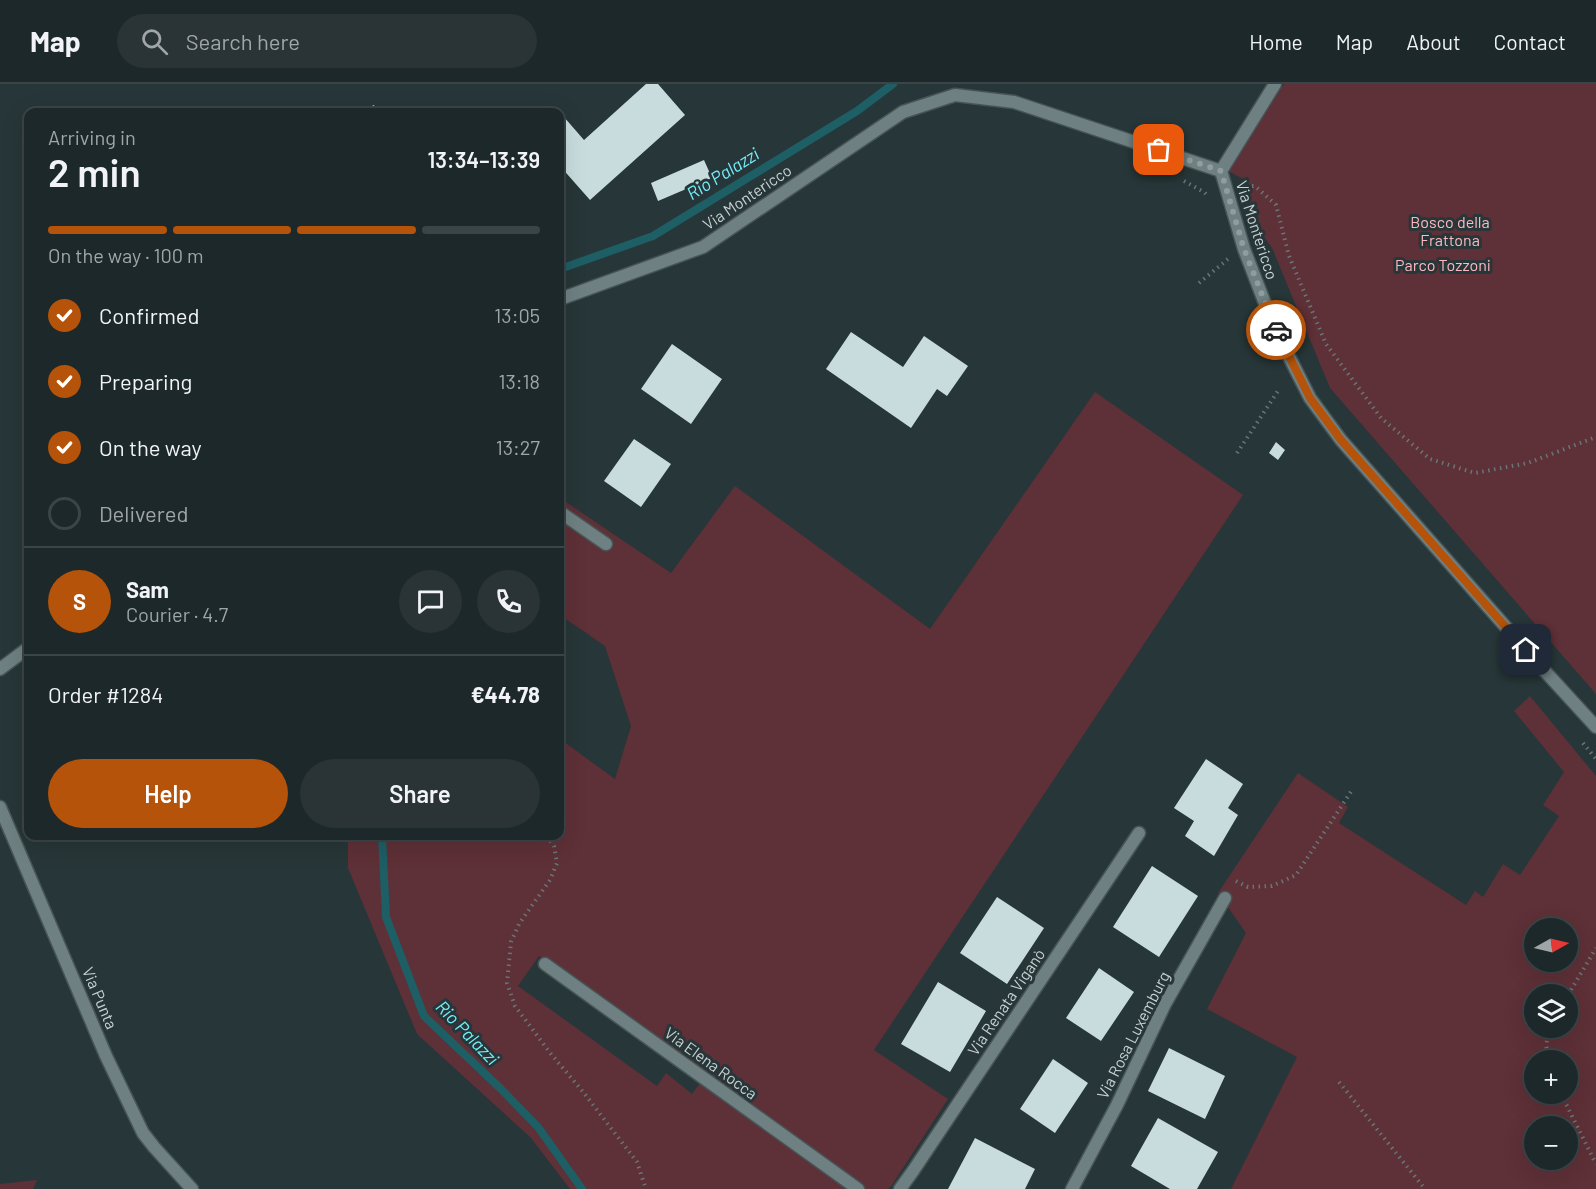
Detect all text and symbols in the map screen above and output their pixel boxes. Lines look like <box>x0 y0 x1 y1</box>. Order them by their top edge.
search box <box>117 14 537 68</box>
text: Map <box>30 24 81 58</box>
icon: search <box>138 25 171 58</box>
text: Search here <box>186 28 300 54</box>
text: Home <box>1249 29 1303 54</box>
text: Map <box>1336 29 1373 54</box>
text: About <box>1406 29 1461 54</box>
text: Contact <box>1494 29 1566 54</box>
pin <box>1133 124 1184 175</box>
text: Arriving in <box>48 125 136 149</box>
icon: bag <box>1142 133 1175 166</box>
water label: Rio Palazzi <box>682 142 763 204</box>
text: 13:34–13:39 <box>427 146 540 172</box>
text: 2 min <box>48 148 141 195</box>
street label: Via Montericco <box>699 160 795 233</box>
street label: Via Montericco <box>1233 178 1282 282</box>
park label: Bosco della Frattona <box>1410 212 1490 249</box>
text: On the way · 100 m <box>48 243 204 267</box>
park label: Parco Tozzoni <box>1395 255 1491 274</box>
icon: check <box>48 299 81 332</box>
courier <box>1246 300 1306 360</box>
text: Confirmed <box>99 302 199 328</box>
text: 13:05 <box>494 303 540 327</box>
icon: car <box>1260 314 1293 347</box>
icon: check <box>48 365 81 398</box>
text: Preparing <box>99 368 192 394</box>
text: 13:18 <box>499 369 540 393</box>
icon: check <box>48 431 81 464</box>
text: On the way <box>99 434 202 460</box>
text: 13:27 <box>496 435 540 459</box>
text: Delivered <box>99 500 188 526</box>
button: chat <box>399 570 462 633</box>
button: phone <box>477 570 540 633</box>
text: Sam <box>126 576 169 602</box>
text: S <box>73 588 86 614</box>
text: Courier · 4.7 <box>126 602 228 626</box>
pin <box>1500 624 1551 675</box>
icon: home <box>1509 633 1542 666</box>
text: Order #1284 <box>48 681 163 707</box>
text: €44.78 <box>471 681 540 707</box>
button: Help <box>48 759 288 828</box>
button: Share <box>300 759 540 828</box>
north arrow <box>1524 918 1578 972</box>
map controls <box>1524 918 1578 1170</box>
street label: Via Renata Viganò <box>963 945 1048 1059</box>
street label: Via Punta <box>79 964 122 1032</box>
street label: Via Rosa Luxemburg <box>1092 968 1173 1102</box>
button: layers <box>1524 984 1578 1038</box>
water label: Rio Palazzi <box>432 995 504 1070</box>
street label: Via Elena Rocca <box>661 1023 761 1103</box>
button: + <box>1524 1050 1578 1104</box>
button: − <box>1524 1116 1578 1170</box>

